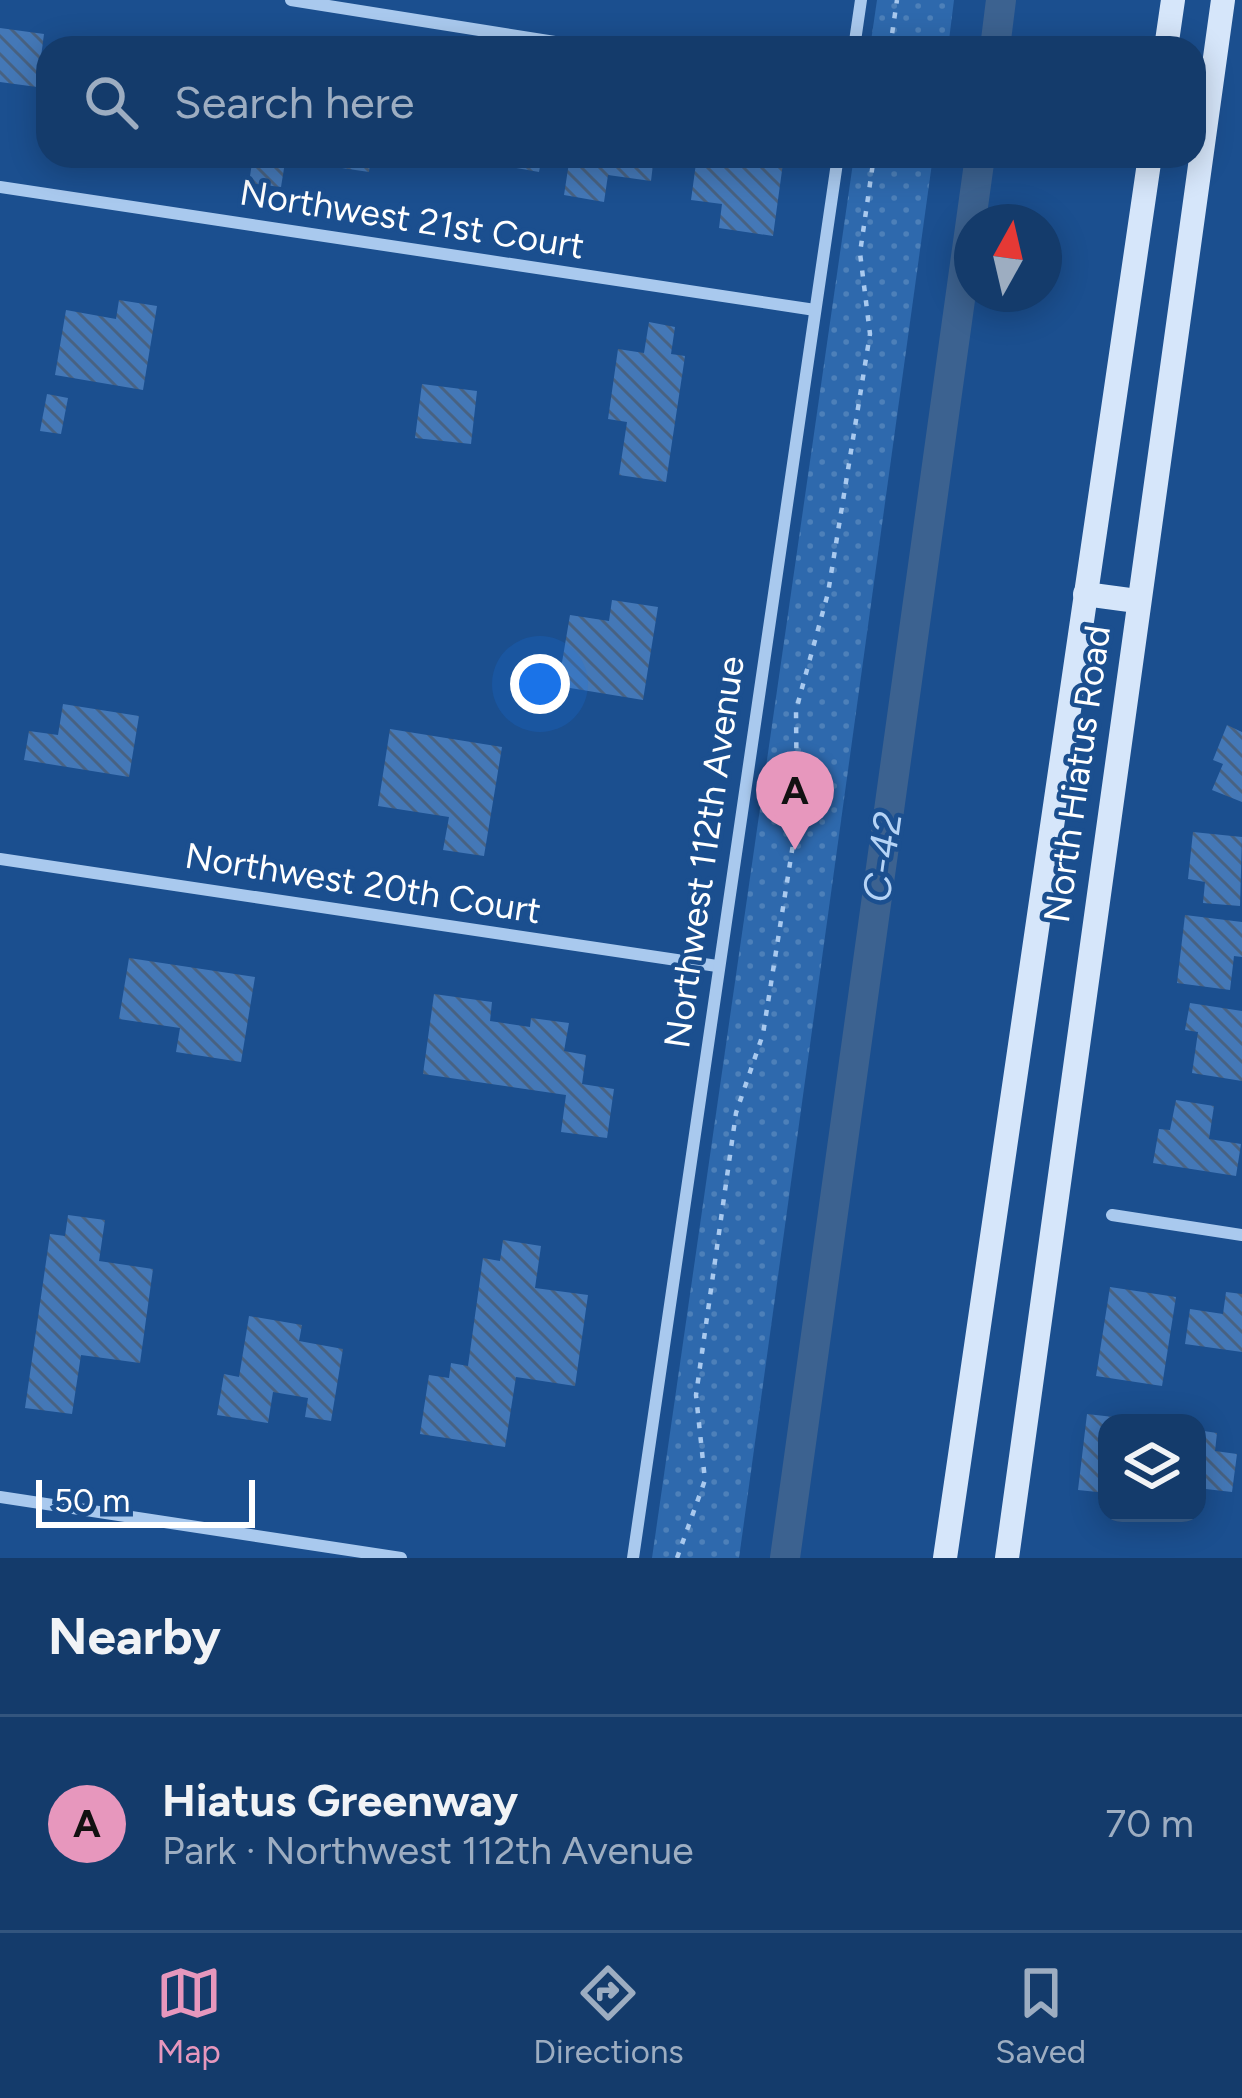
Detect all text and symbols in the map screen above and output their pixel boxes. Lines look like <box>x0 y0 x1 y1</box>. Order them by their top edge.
search box <box>36 36 1206 168</box>
icon: search <box>78 69 144 135</box>
text: Search here <box>174 75 414 129</box>
street label: Northwest 21st Court <box>237 171 587 267</box>
north arrow <box>954 204 1062 312</box>
street label: North Hiatus Road <box>1035 623 1119 925</box>
street label: Northwest 112th Avenue <box>655 653 753 1051</box>
your location <box>510 654 570 714</box>
pin: A <box>756 751 834 850</box>
water label: C-42 <box>852 809 912 905</box>
street label: Northwest 20th Court <box>182 834 544 932</box>
map controls <box>1098 1414 1206 1522</box>
button: layers <box>1098 1414 1206 1522</box>
scale bar <box>36 1474 255 1527</box>
text: 50 m <box>54 1481 130 1520</box>
text: Nearby <box>48 1606 221 1667</box>
text: Hiatus Greenway <box>162 1773 518 1827</box>
text: A <box>73 1800 101 1847</box>
text: 70 m <box>1105 1800 1194 1847</box>
text: Park · Northwest 112th Avenue <box>162 1827 694 1874</box>
tab: Map <box>156 1960 222 2071</box>
tab: Directions <box>533 1960 684 2071</box>
tab: Saved <box>995 1960 1086 2071</box>

